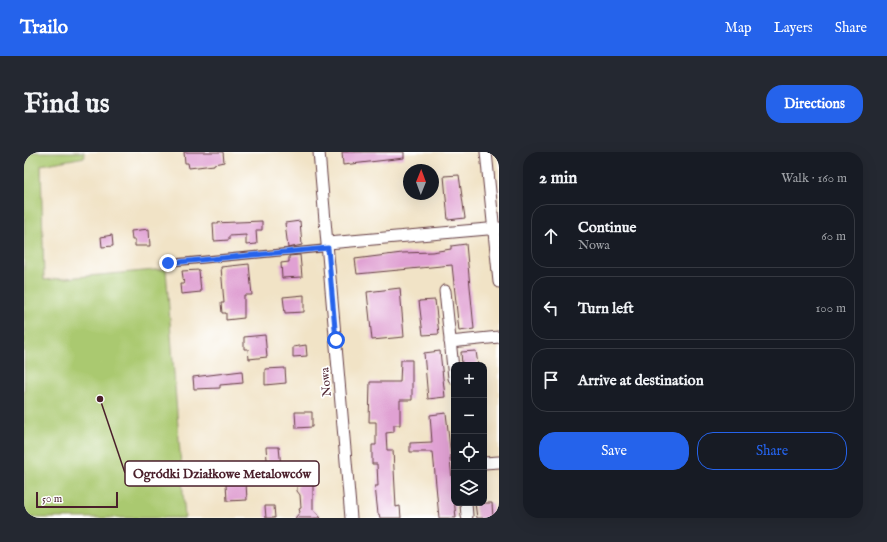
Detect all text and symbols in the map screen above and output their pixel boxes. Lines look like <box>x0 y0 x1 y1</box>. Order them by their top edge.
text: Trailo <box>20 16 68 40</box>
text: Map <box>725 19 752 37</box>
text: Layers <box>774 19 813 37</box>
text: Share <box>835 19 867 37</box>
button: Directions <box>766 85 863 123</box>
text: Find us <box>24 87 110 122</box>
north arrow <box>403 164 439 200</box>
text: 2 min <box>539 168 577 189</box>
text: Walk · 160 m <box>781 170 847 187</box>
text: Continue <box>578 218 636 237</box>
icon: ahead <box>540 225 562 247</box>
text: 60 m <box>821 228 846 245</box>
text: Nowa <box>578 237 610 254</box>
route end <box>159 254 177 272</box>
icon: left <box>540 297 562 319</box>
text: Turn left <box>578 299 634 318</box>
text: 100 m <box>816 300 846 317</box>
route start <box>327 331 345 349</box>
map controls <box>451 362 487 506</box>
button: + <box>451 362 487 398</box>
street label: Nowa <box>317 366 335 397</box>
icon: arrive <box>540 369 562 391</box>
text: Arrive at destination <box>578 371 704 390</box>
button: − <box>451 398 487 434</box>
button: Save <box>539 432 689 470</box>
button: Share <box>697 432 847 470</box>
button: locate <box>451 434 487 470</box>
callout: Ogródki Działkowe Metalowców <box>125 461 319 486</box>
text: Ogródki Działkowe Metalowców <box>133 466 311 483</box>
button: layers <box>451 470 487 506</box>
scale bar <box>36 490 118 509</box>
text: 50 m <box>42 492 62 506</box>

